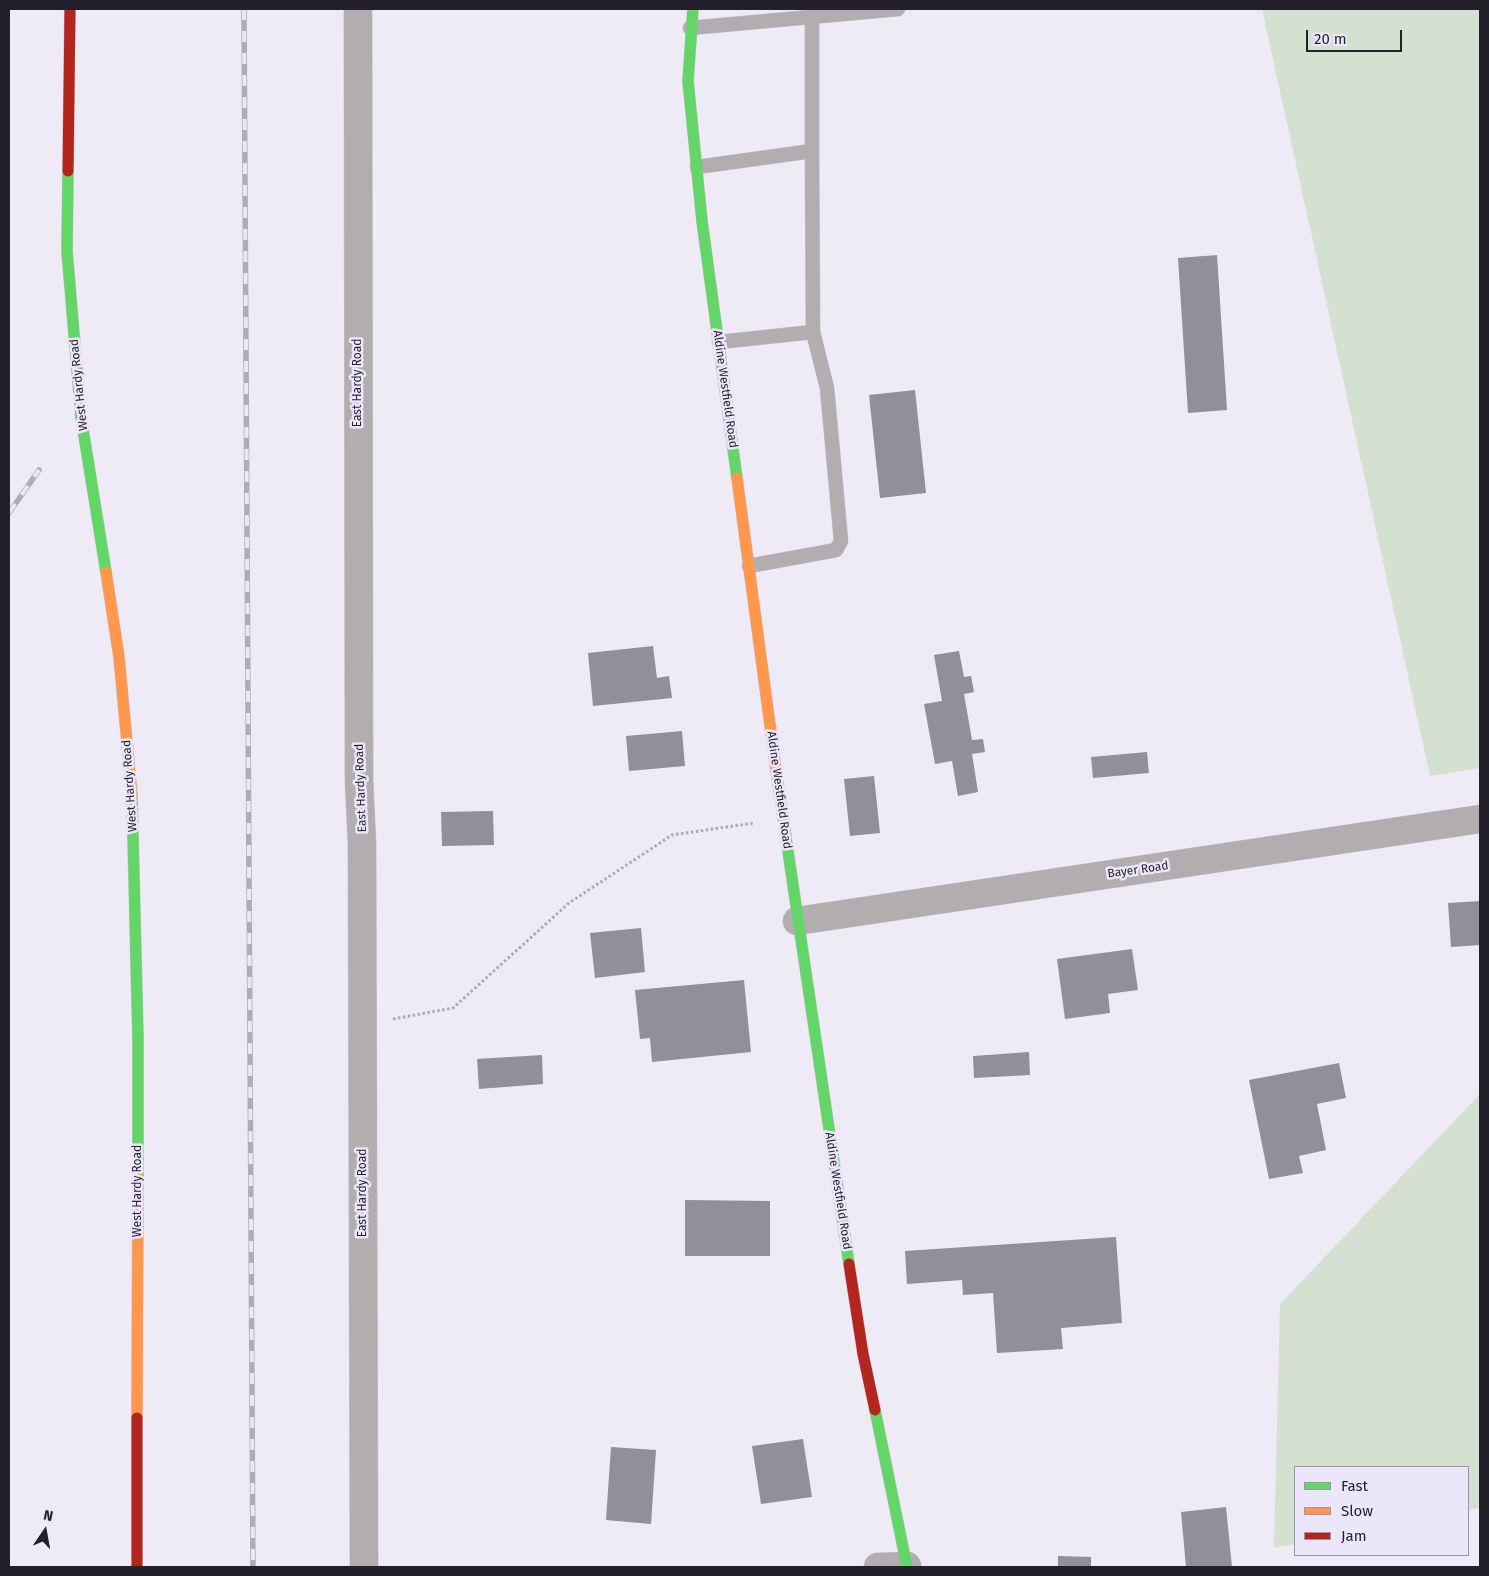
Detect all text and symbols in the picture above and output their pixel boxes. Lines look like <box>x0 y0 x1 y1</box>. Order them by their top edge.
scale bar <box>1309 20 1405 52</box>
text: 20 m <box>1314 30 1347 48</box>
street label: Aldine Westfield Road <box>710 329 740 449</box>
street label: West Hardy Road <box>67 338 91 432</box>
street label: East Hardy Road <box>351 339 365 427</box>
street label: Aldine Westfield Road <box>764 730 794 850</box>
street label: West Hardy Road <box>120 739 140 833</box>
street label: East Hardy Road <box>352 743 370 833</box>
street label: Bayer Road <box>1107 859 1169 881</box>
street label: Aldine Westfield Road <box>822 1131 854 1251</box>
street label: West Hardy Road <box>131 1145 145 1237</box>
street label: East Hardy Road <box>356 1149 370 1237</box>
legend <box>1294 1466 1469 1556</box>
text: Fast <box>1341 1477 1368 1495</box>
text: Slow <box>1341 1502 1373 1520</box>
north arrow <box>20 1506 70 1556</box>
text: N <box>42 1507 55 1525</box>
text: Jam <box>1341 1527 1367 1545</box>

